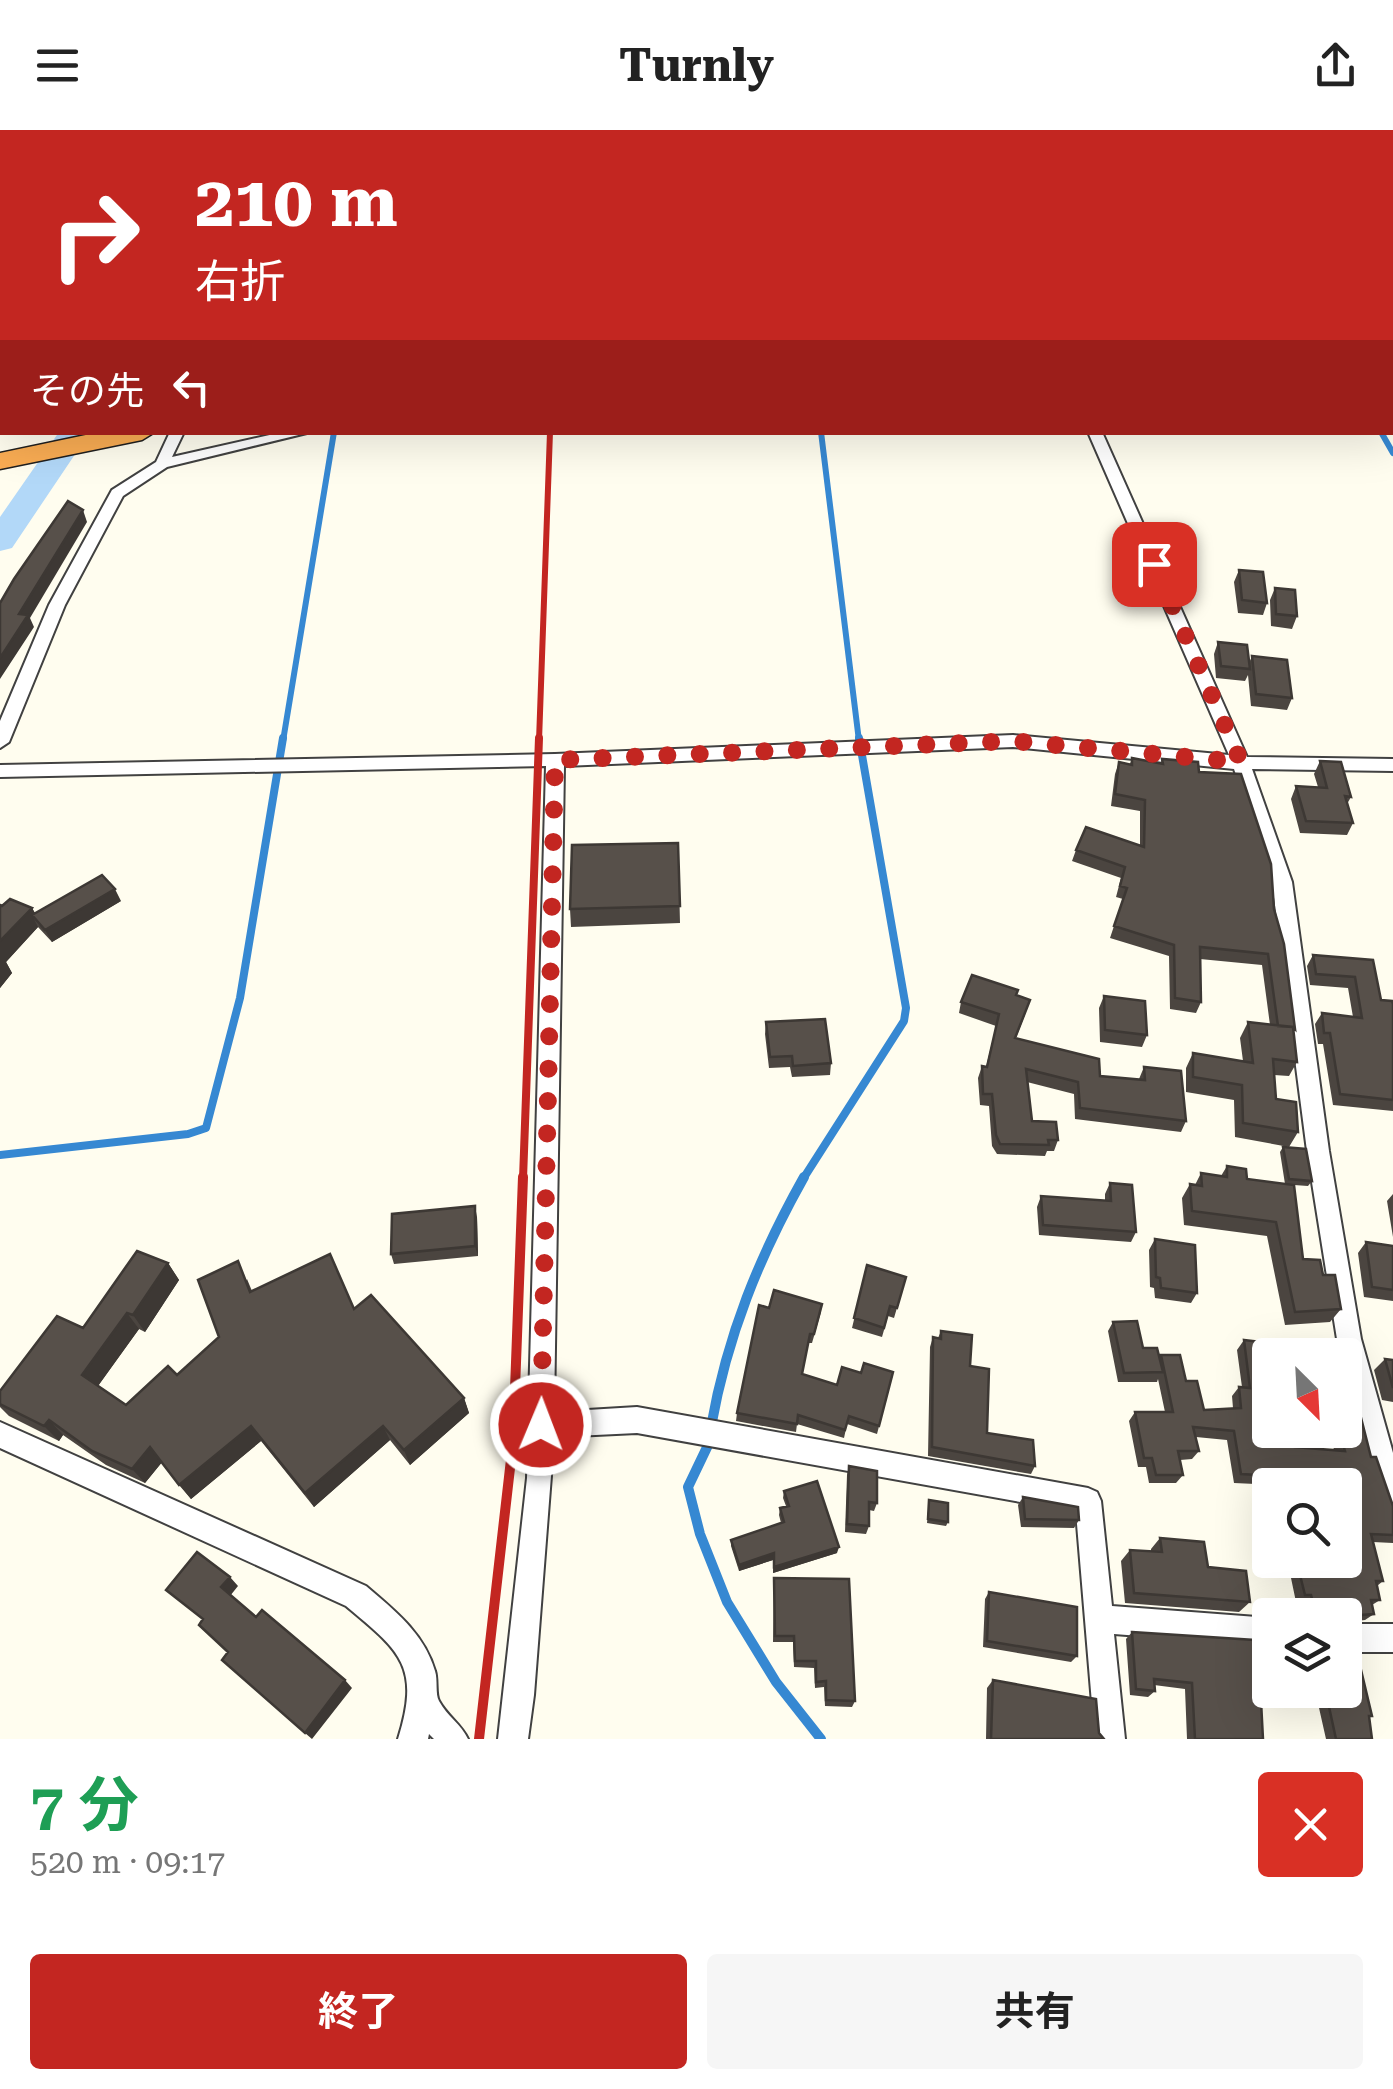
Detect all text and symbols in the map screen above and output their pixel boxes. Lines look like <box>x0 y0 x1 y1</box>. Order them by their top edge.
icon: menu <box>30 38 85 93</box>
icon: share <box>1308 38 1363 93</box>
text: Turnly <box>619 39 774 92</box>
text: 210 m <box>195 161 398 243</box>
icon: right <box>30 170 160 300</box>
text: 右折 <box>195 255 285 308</box>
icon: left <box>164 360 219 415</box>
text: その先 <box>30 369 144 413</box>
pin <box>1112 522 1197 607</box>
icon: arrive <box>1127 537 1182 592</box>
north arrow <box>1252 1338 1362 1448</box>
map controls <box>1252 1338 1362 1708</box>
position arrow <box>489 1373 593 1477</box>
button: search <box>1252 1468 1362 1578</box>
button: layers <box>1252 1598 1362 1708</box>
text: 7 分 <box>30 1770 139 1841</box>
button: close <box>1258 1772 1363 1877</box>
text: 520 m · 09:17 <box>30 1843 225 1881</box>
button: 終了 <box>30 1954 687 2069</box>
button: 共有 <box>707 1954 1363 2069</box>

